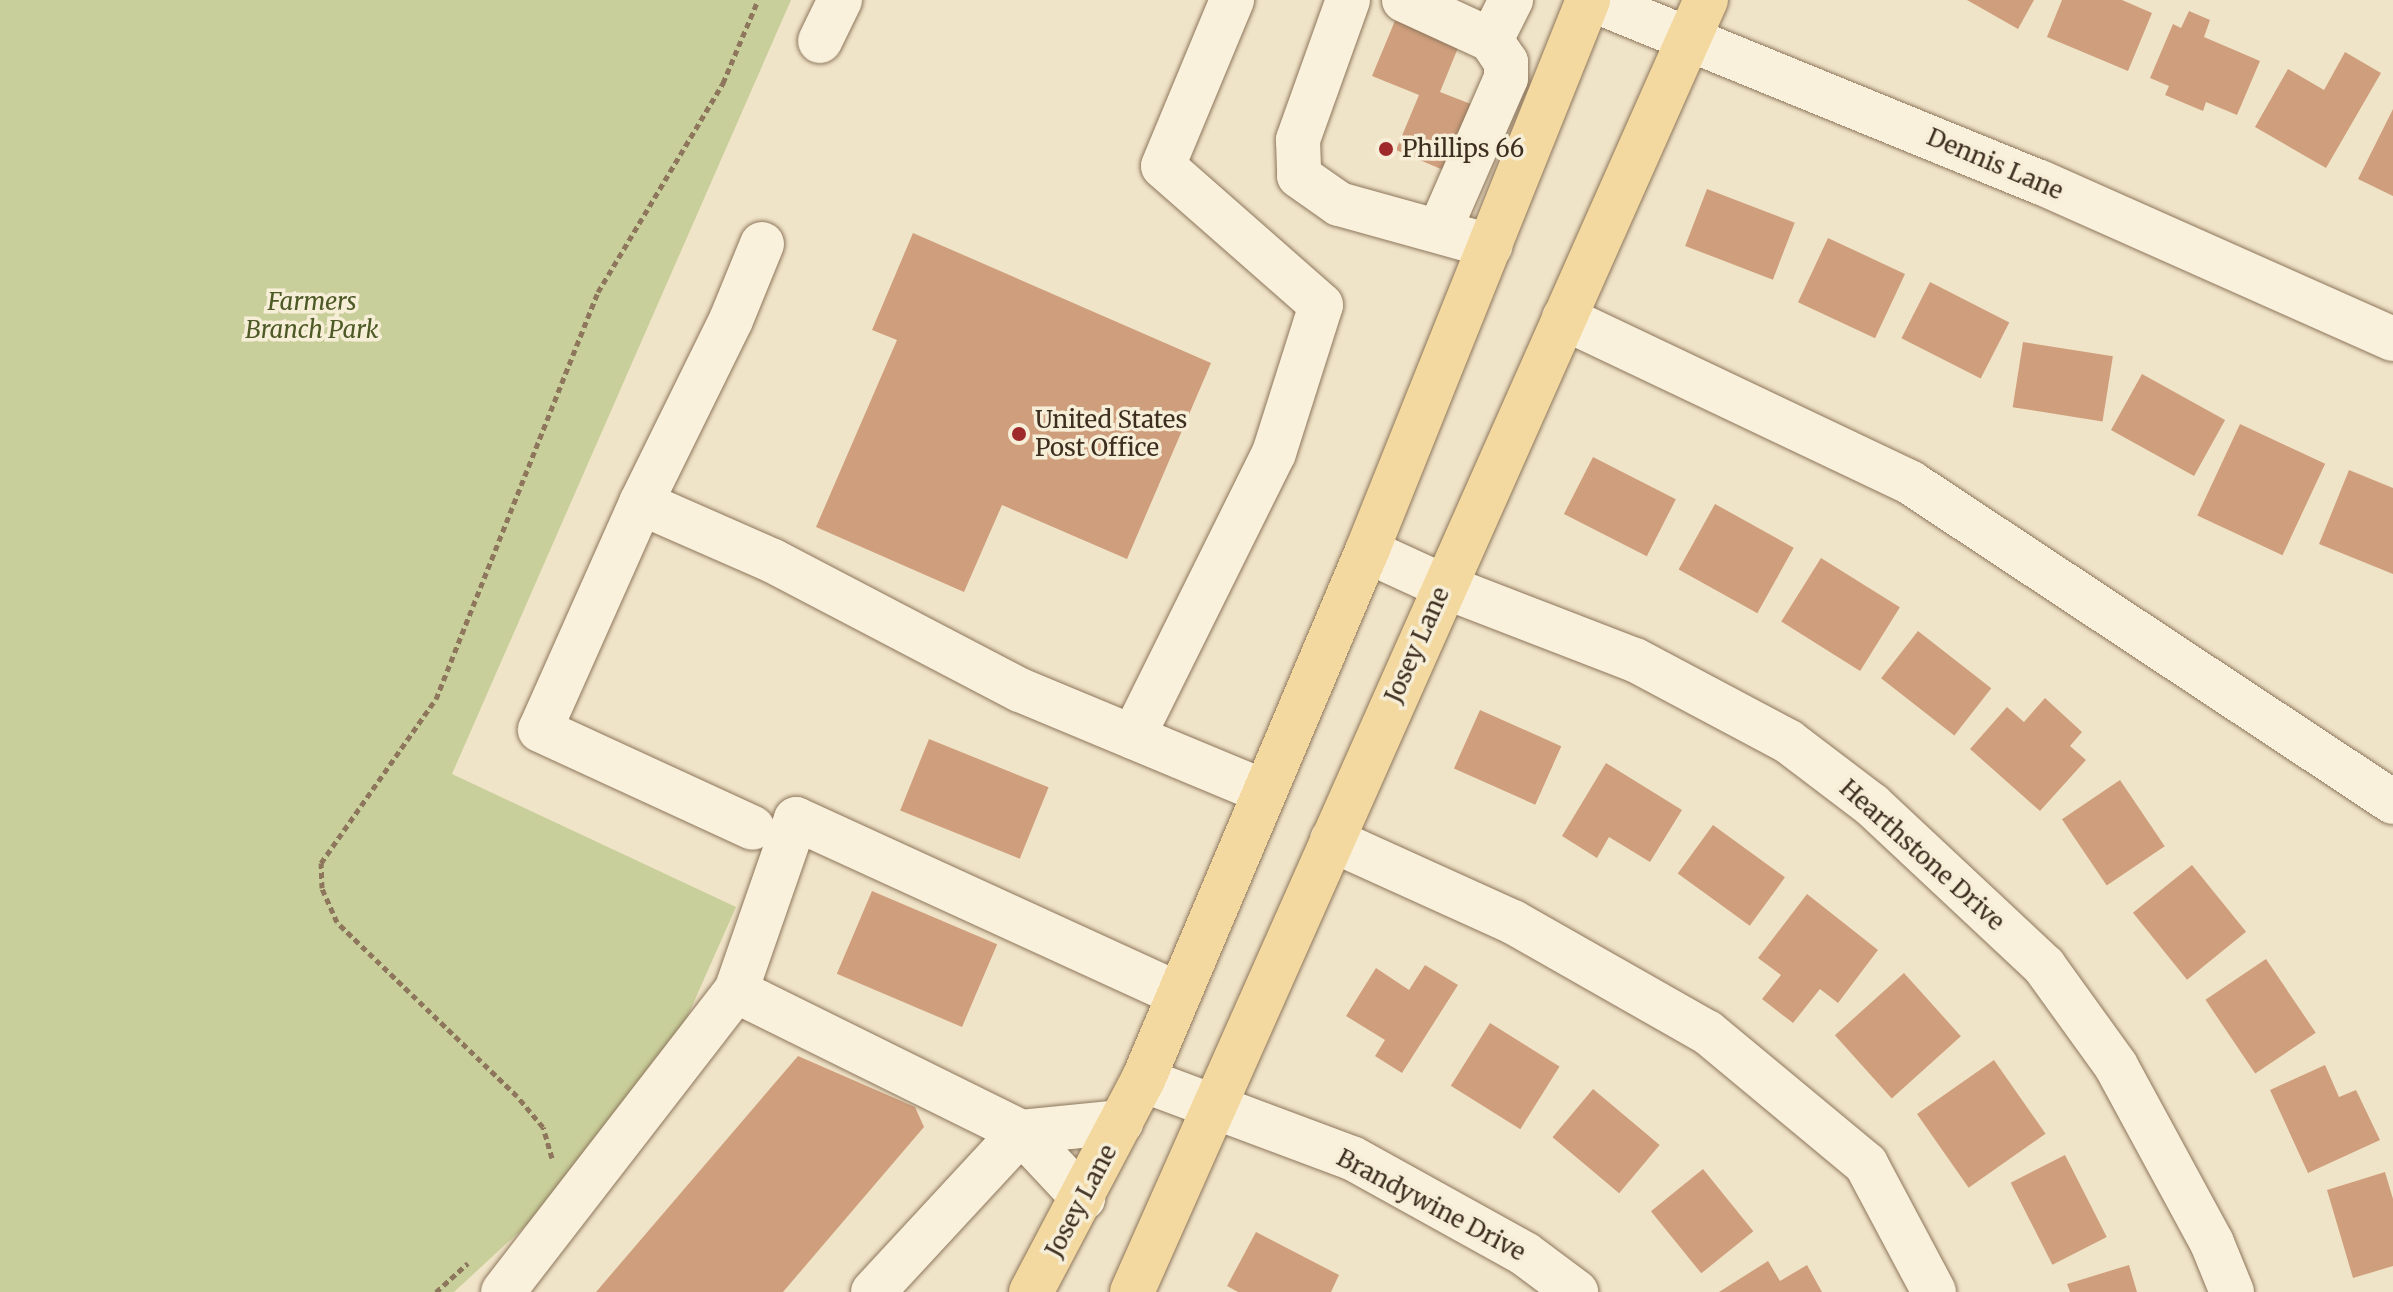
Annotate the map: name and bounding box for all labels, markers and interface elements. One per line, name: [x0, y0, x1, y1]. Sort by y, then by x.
street label: Dennis Lane: [1923, 122, 2067, 206]
place label: Phillips 66: [1402, 135, 1524, 163]
marker: Phillips 66: [1377, 140, 1395, 158]
park label: Farmers Branch Park: [245, 288, 379, 344]
place label: United States Post Office: [1035, 406, 1187, 462]
marker: United States Post Office: [1010, 425, 1028, 443]
street label: Josey Lane: [1379, 583, 1455, 707]
street label: Hearthstone Drive: [1834, 774, 2010, 936]
street label: Josey Lane: [1039, 1140, 1123, 1262]
street label: Brandywine Drive: [1332, 1143, 1530, 1267]

